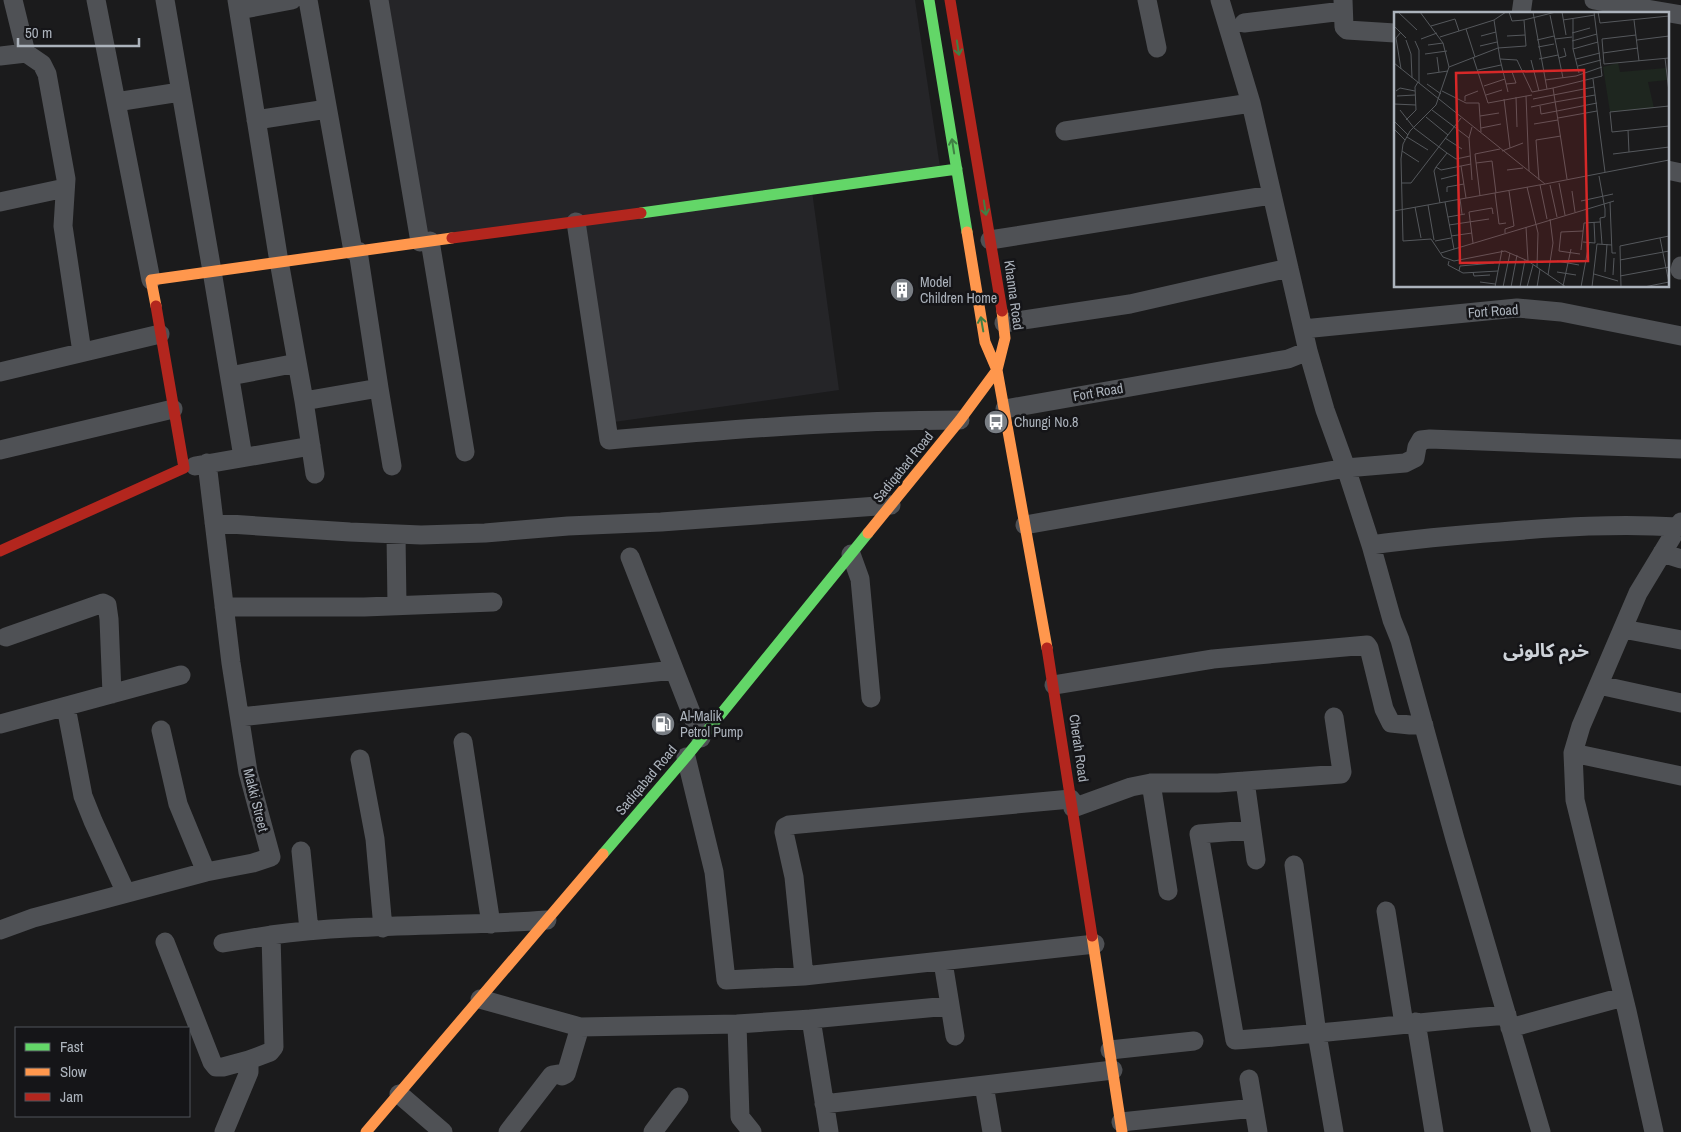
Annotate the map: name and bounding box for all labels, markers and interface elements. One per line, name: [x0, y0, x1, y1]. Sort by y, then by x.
inset map: [1394, 12, 1668, 288]
scale bar: [18, 15, 139, 47]
text: 50 m: [25, 22, 52, 43]
one-way arrow: [954, 40, 964, 56]
one-way arrow: [948, 138, 958, 154]
one-way arrow: [980, 200, 990, 216]
street label: Khanna Road: [1000, 259, 1028, 331]
place label: Model Children Home: [920, 273, 997, 307]
building icon: Model Children Home: [889, 277, 915, 303]
street label: Fort Road: [1467, 300, 1519, 322]
one-way arrow: [977, 316, 987, 332]
street label: Fort Road: [1072, 379, 1124, 405]
bus stop icon: Chungi No.8: [983, 409, 1009, 435]
place label: Chungi No.8: [1014, 413, 1078, 431]
street label: Sadiqabad Road: [869, 428, 937, 506]
district label: خرم کالونی: [1503, 637, 1589, 665]
place label: Al-Malik Petrol Pump: [679, 707, 743, 741]
fuel station icon: Al-Malik Petrol Pump: [650, 711, 676, 737]
street label: Cherah Road: [1065, 713, 1093, 783]
street label: Sadiqabad Road: [611, 741, 681, 819]
street label: Makki Street: [239, 767, 273, 833]
legend: [15, 1027, 190, 1117]
text: Fast: [60, 1036, 84, 1057]
text: Slow: [60, 1061, 87, 1082]
text: Jam: [60, 1086, 83, 1107]

